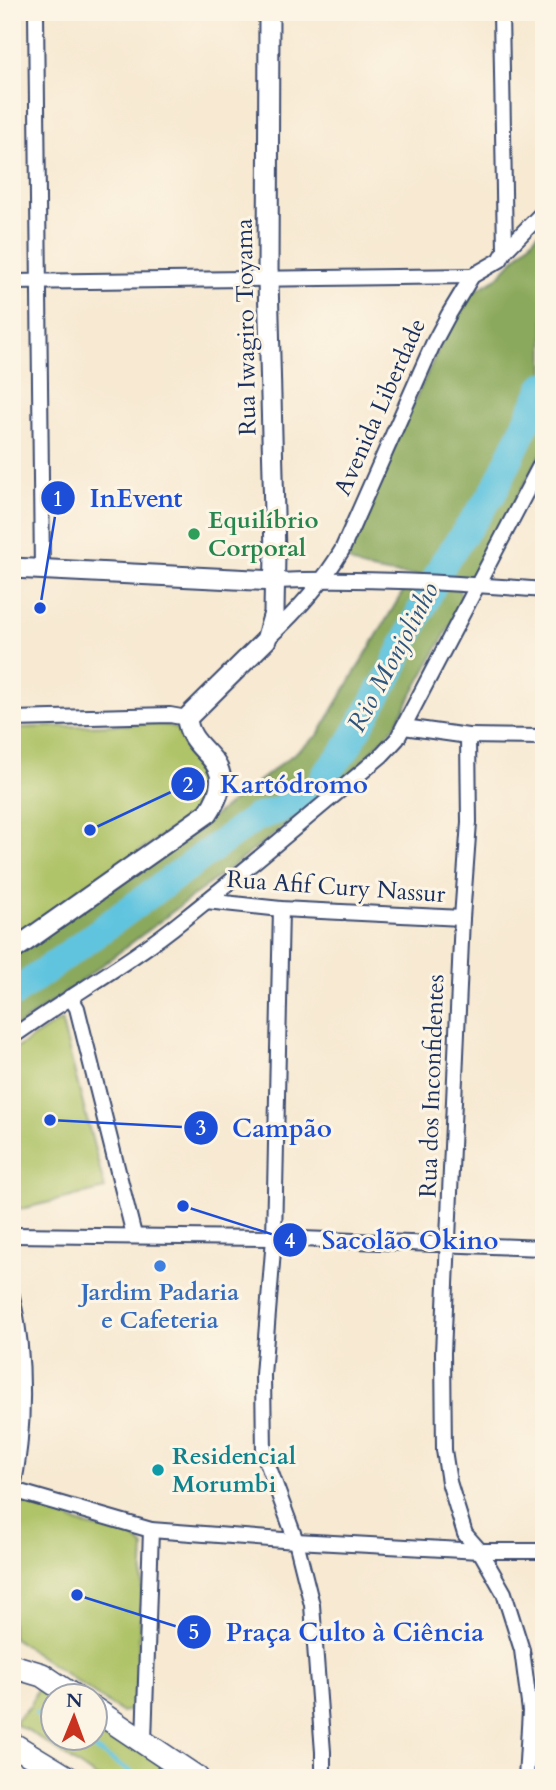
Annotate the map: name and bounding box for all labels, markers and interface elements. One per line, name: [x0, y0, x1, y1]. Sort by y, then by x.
street label: Rua Iwagiro Toyama: [228, 218, 264, 436]
street label: Avenida Liberdade: [326, 313, 434, 501]
callout: InEvent: [40, 475, 196, 522]
text: InEvent: [90, 481, 182, 516]
text: 1: [53, 485, 63, 514]
place label: Equilíbrio Corporal: [208, 504, 319, 565]
marker: Equilíbrio Corporal: [186, 526, 202, 542]
water label: Rio Monjolinho: [339, 576, 447, 738]
callout: Kartódromo: [171, 761, 382, 808]
text: Kartódromo: [220, 767, 368, 802]
text: 2: [183, 771, 194, 800]
street label: Rua Afif Cury Nassur: [226, 863, 447, 911]
street label: Rua dos Inconfidentes: [412, 974, 452, 1198]
callout: Campão: [183, 1105, 346, 1152]
text: Campão: [232, 1111, 332, 1146]
text: 3: [196, 1114, 206, 1143]
callout: Sacolão Okino: [272, 1217, 512, 1264]
text: Sacolão Okino: [322, 1223, 498, 1258]
text: 4: [285, 1227, 296, 1256]
marker: Jardim Padaria e Cafeteria: [152, 1258, 168, 1274]
place label: Jardim Padaria e Cafeteria: [78, 1276, 239, 1337]
place label: Residencial Morumbi: [172, 1440, 296, 1501]
marker: Residencial Morumbi: [150, 1462, 166, 1478]
callout: Praça Culto à Ciência: [177, 1608, 498, 1655]
text: Praça Culto à Ciência: [226, 1615, 484, 1650]
text: 5: [189, 1618, 199, 1647]
north arrow: [38, 1682, 108, 1752]
text: N: [66, 1688, 83, 1714]

